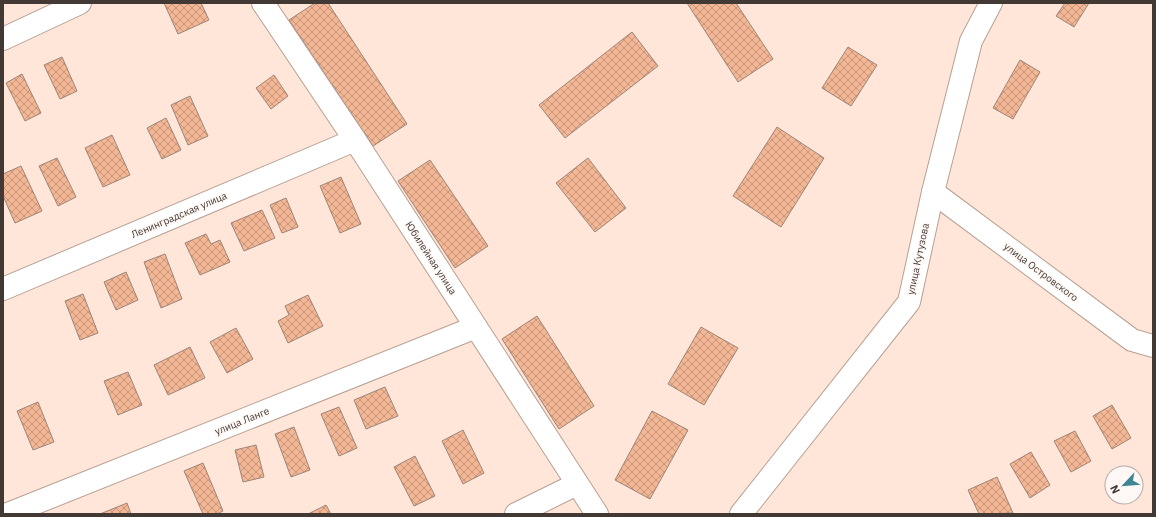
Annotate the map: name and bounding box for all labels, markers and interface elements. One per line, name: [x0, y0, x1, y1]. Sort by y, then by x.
street label: Ленинградская улица: [129, 189, 229, 241]
street label: Юбилейная улица: [402, 219, 460, 298]
street label: улица Кутузова: [904, 221, 932, 296]
street label: улица Островского: [1001, 240, 1081, 304]
street label: улица Ланге: [213, 404, 272, 438]
north arrow: [1104, 465, 1144, 505]
text: N: [1107, 483, 1123, 496]

